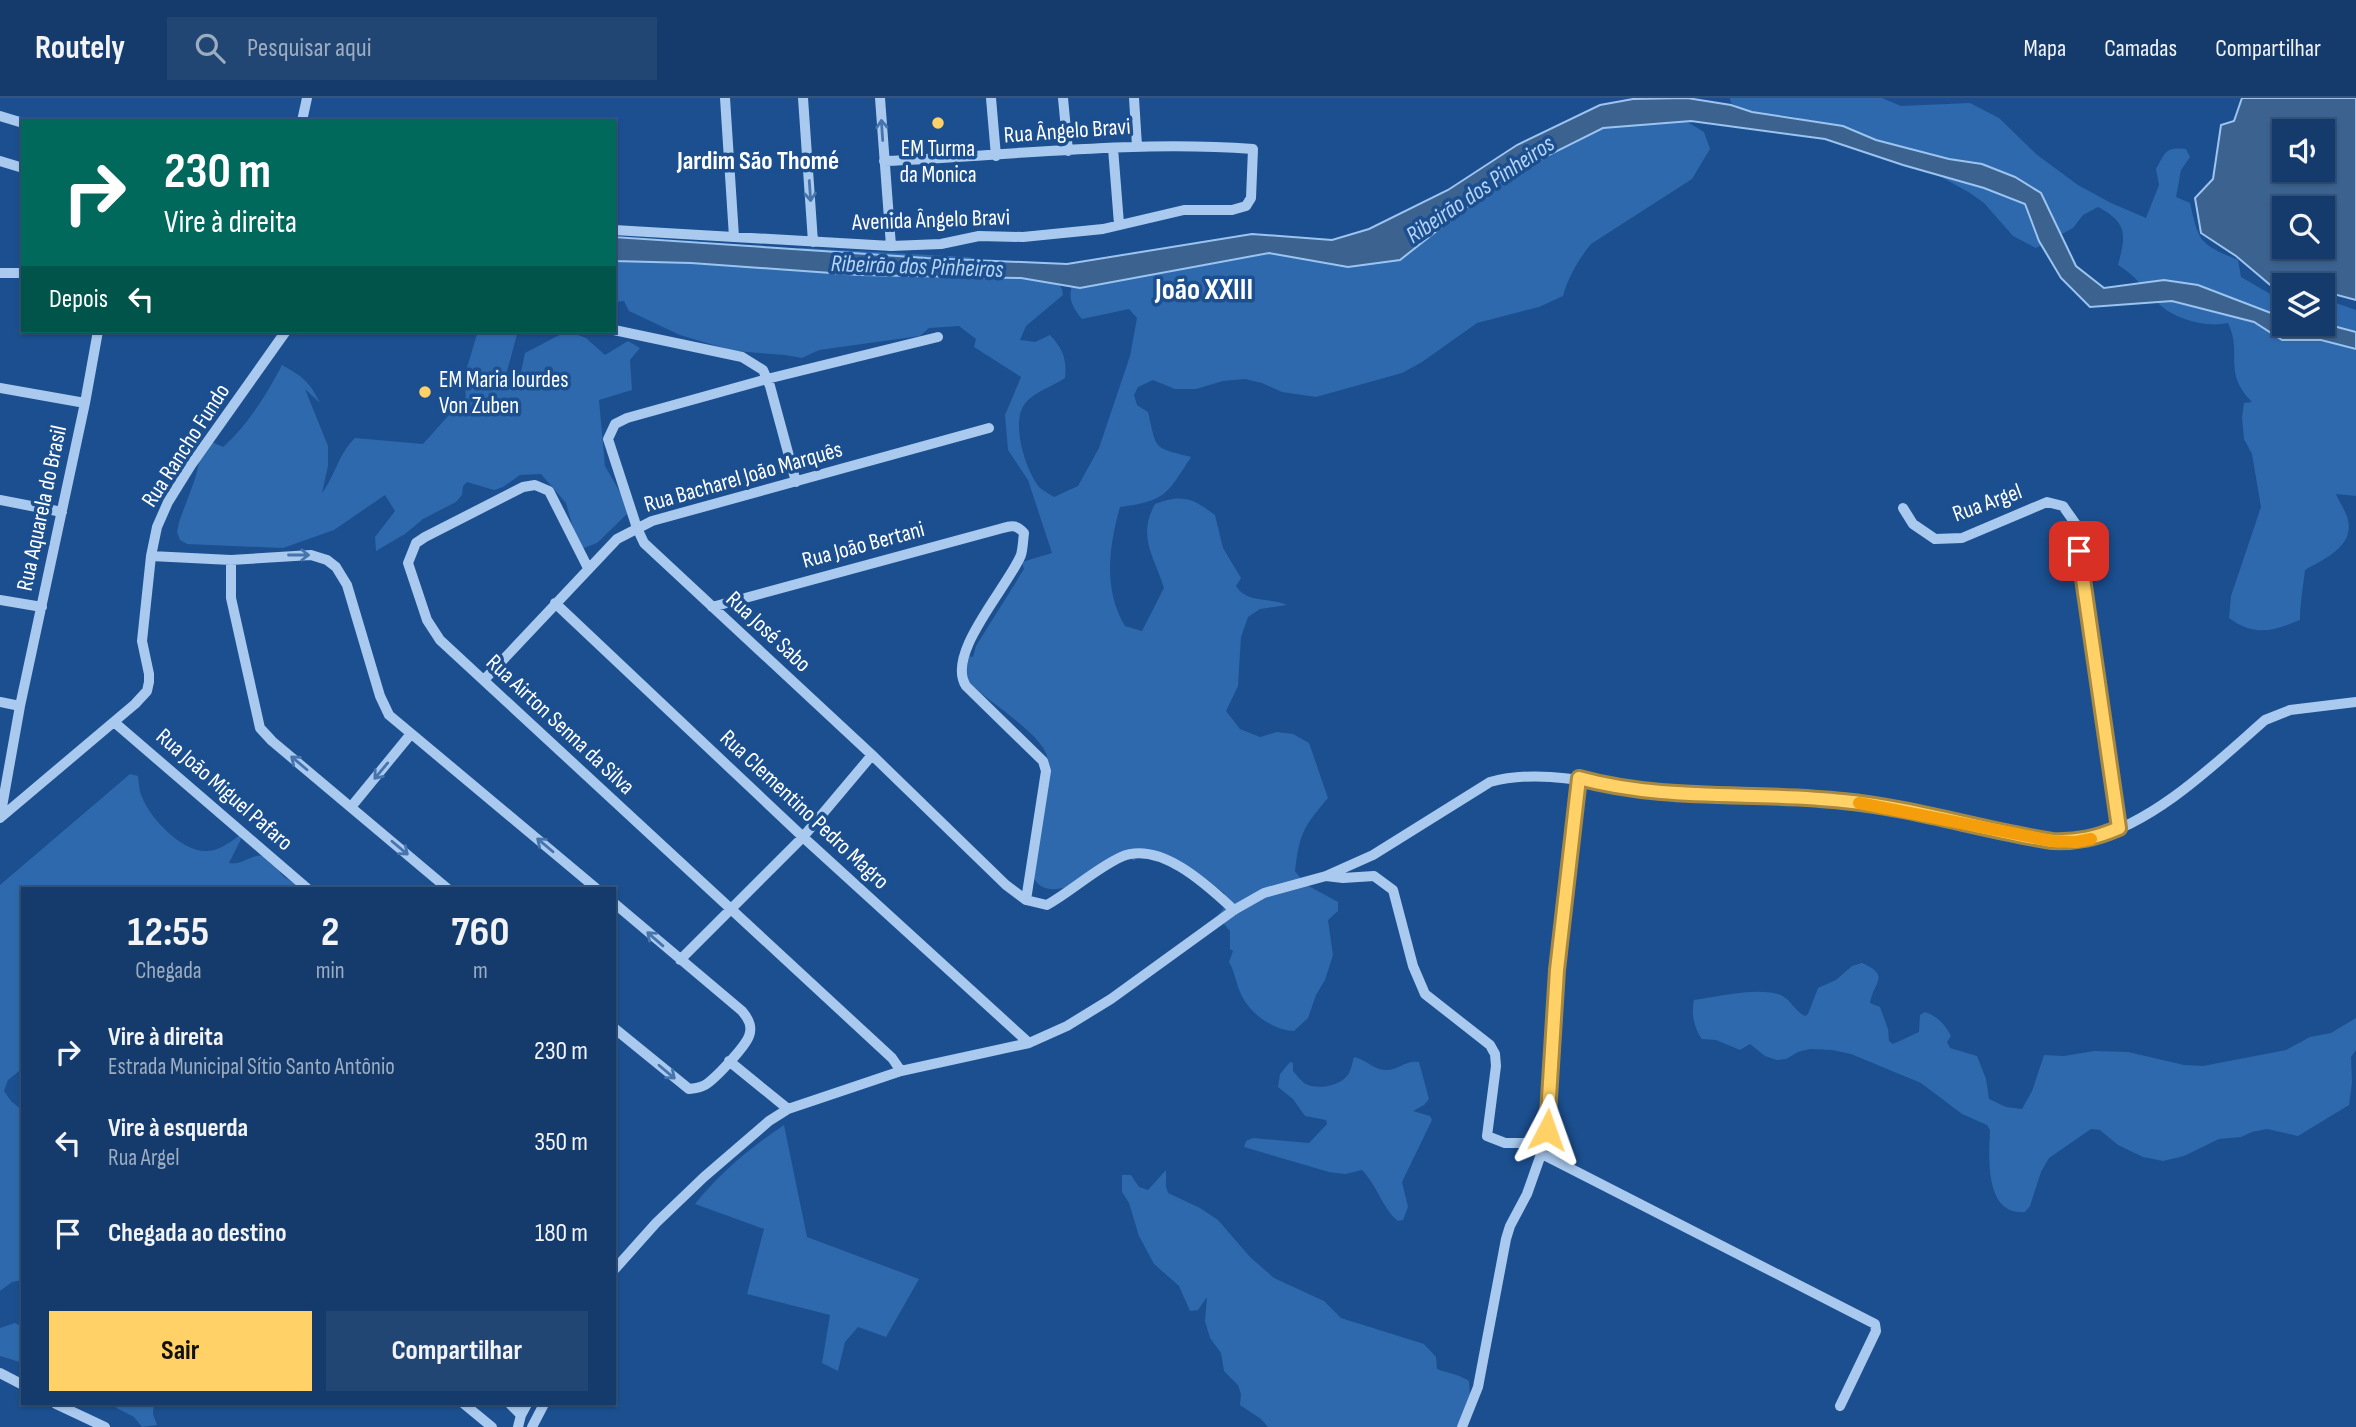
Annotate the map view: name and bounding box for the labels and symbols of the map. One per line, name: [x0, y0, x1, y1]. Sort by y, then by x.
street label: Rua Ângelo Bravi: [1003, 113, 1131, 149]
marker: EM Turma da Monica: [930, 115, 946, 131]
one-way arrow: [875, 118, 888, 141]
water label: Ribeirão dos Pinheiros: [1401, 129, 1560, 250]
place label: EM Turma da Monica: [899, 135, 977, 189]
district label: Jardim São Thomé: [676, 146, 839, 177]
one-way arrow: [803, 179, 816, 202]
street label: Avenida Ângelo Bravi: [851, 203, 1010, 237]
water label: Ribeirão dos Pinheiros: [830, 249, 1004, 284]
district label: João XXIII: [1154, 272, 1253, 308]
place label: EM Maria lourdes Von Zuben: [439, 366, 568, 420]
street label: Rua Rancho Fundo: [136, 379, 236, 512]
marker: EM Maria lourdes Von Zuben: [417, 384, 433, 400]
street label: Rua Aquarela do Brasil: [11, 423, 73, 593]
street label: Rua Bacharel João Marquês: [641, 435, 846, 519]
street label: Rua Argel: [1949, 478, 2026, 528]
street label: Rua João Bertani: [799, 515, 927, 575]
pin: [2049, 521, 2109, 581]
one-way arrow: [287, 548, 310, 562]
street label: Rua José Sabo: [720, 585, 817, 678]
street label: Rua Airton Senna da Silva: [480, 649, 640, 801]
street label: Rua João Miguel Pafaro: [150, 723, 299, 857]
street label: Rua Clementino Pedro Magro: [714, 724, 895, 895]
one-way arrow: [290, 755, 308, 771]
one-way arrow: [373, 761, 389, 779]
one-way arrow: [537, 837, 555, 853]
one-way arrow: [390, 840, 408, 856]
one-way arrow: [647, 931, 665, 947]
one-way arrow: [657, 1064, 675, 1080]
position arrow: [1510, 1093, 1584, 1167]

